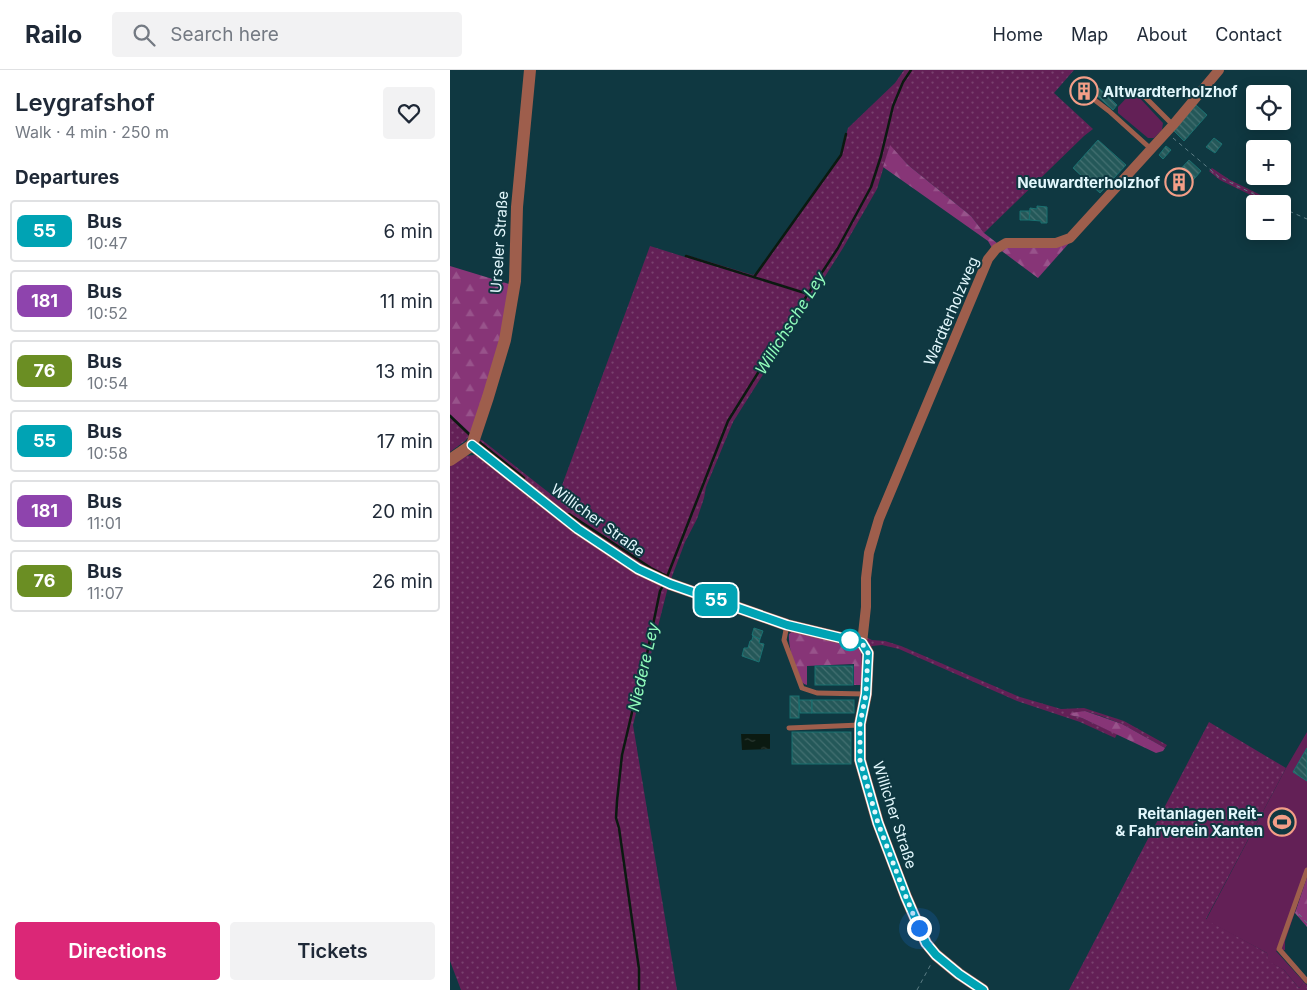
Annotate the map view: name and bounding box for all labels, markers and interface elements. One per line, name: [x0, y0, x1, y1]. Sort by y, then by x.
search box: [112, 12, 462, 57]
text: Railo: [25, 20, 82, 49]
icon: search: [130, 21, 158, 49]
text: Search here: [170, 23, 279, 46]
text: Home: [993, 24, 1043, 45]
text: Map: [1071, 24, 1108, 45]
text: About: [1136, 24, 1187, 45]
text: Contact: [1215, 24, 1282, 45]
building icon: Altwardterholzhof: [1069, 76, 1099, 106]
place label: Altwardterholzhof: [1103, 82, 1237, 101]
map controls: [1246, 85, 1291, 240]
button: locate: [1246, 85, 1291, 130]
button: heart: [383, 87, 435, 139]
text: Leygrafshof: [15, 88, 155, 117]
text: Walk · 4 min · 250 m: [15, 122, 169, 142]
button: +: [1246, 140, 1291, 185]
text: Departures: [15, 166, 119, 189]
building icon: Neuwardterholzhof: [1164, 167, 1194, 197]
place label: Neuwardterholzhof: [1017, 173, 1160, 192]
street label: Urseler Straße: [486, 190, 512, 294]
button: −: [1246, 195, 1291, 240]
text: Bus: [87, 210, 122, 233]
text: 55: [33, 220, 56, 241]
text: 6 min: [383, 220, 433, 243]
text: 10:47: [87, 233, 128, 253]
street label: Wardterholzweg: [920, 254, 982, 368]
water label: Willichsche Ley: [750, 267, 830, 378]
text: Bus: [87, 280, 122, 303]
text: 181: [31, 290, 58, 311]
text: 11 min: [380, 290, 433, 313]
text: 10:52: [87, 303, 128, 323]
text: Bus: [87, 350, 122, 373]
text: 76: [34, 360, 55, 381]
text: 13 min: [376, 360, 433, 383]
text: 10:54: [87, 373, 128, 393]
text: Bus: [87, 420, 122, 443]
text: 55: [33, 430, 56, 451]
text: 17 min: [377, 430, 433, 453]
text: 10:58: [87, 443, 128, 463]
street label: Willicher Straße: [547, 479, 649, 561]
text: Bus: [87, 490, 122, 513]
text: 181: [31, 500, 58, 521]
text: 20 min: [372, 500, 433, 523]
text: 11:01: [87, 513, 121, 533]
text: Bus: [87, 560, 122, 583]
text: 76: [34, 570, 55, 591]
text: 26 min: [372, 570, 433, 593]
text: 11:07: [87, 583, 123, 603]
line badge: 55: [694, 584, 738, 616]
text: 55: [704, 589, 728, 610]
water label: Niedere Ley: [623, 620, 663, 713]
unlabelled marker: [839, 629, 861, 651]
street label: Willicher Straße: [869, 759, 921, 871]
place label: Reitanlagen Reit- & Fahrverein Xanten: [1115, 804, 1263, 840]
sports icon: Reitanlagen Reit- & Fahrverein Xanten: [1267, 807, 1297, 837]
your location: [907, 916, 932, 941]
button: Directions: [15, 922, 220, 980]
button: Tickets: [230, 922, 435, 980]

